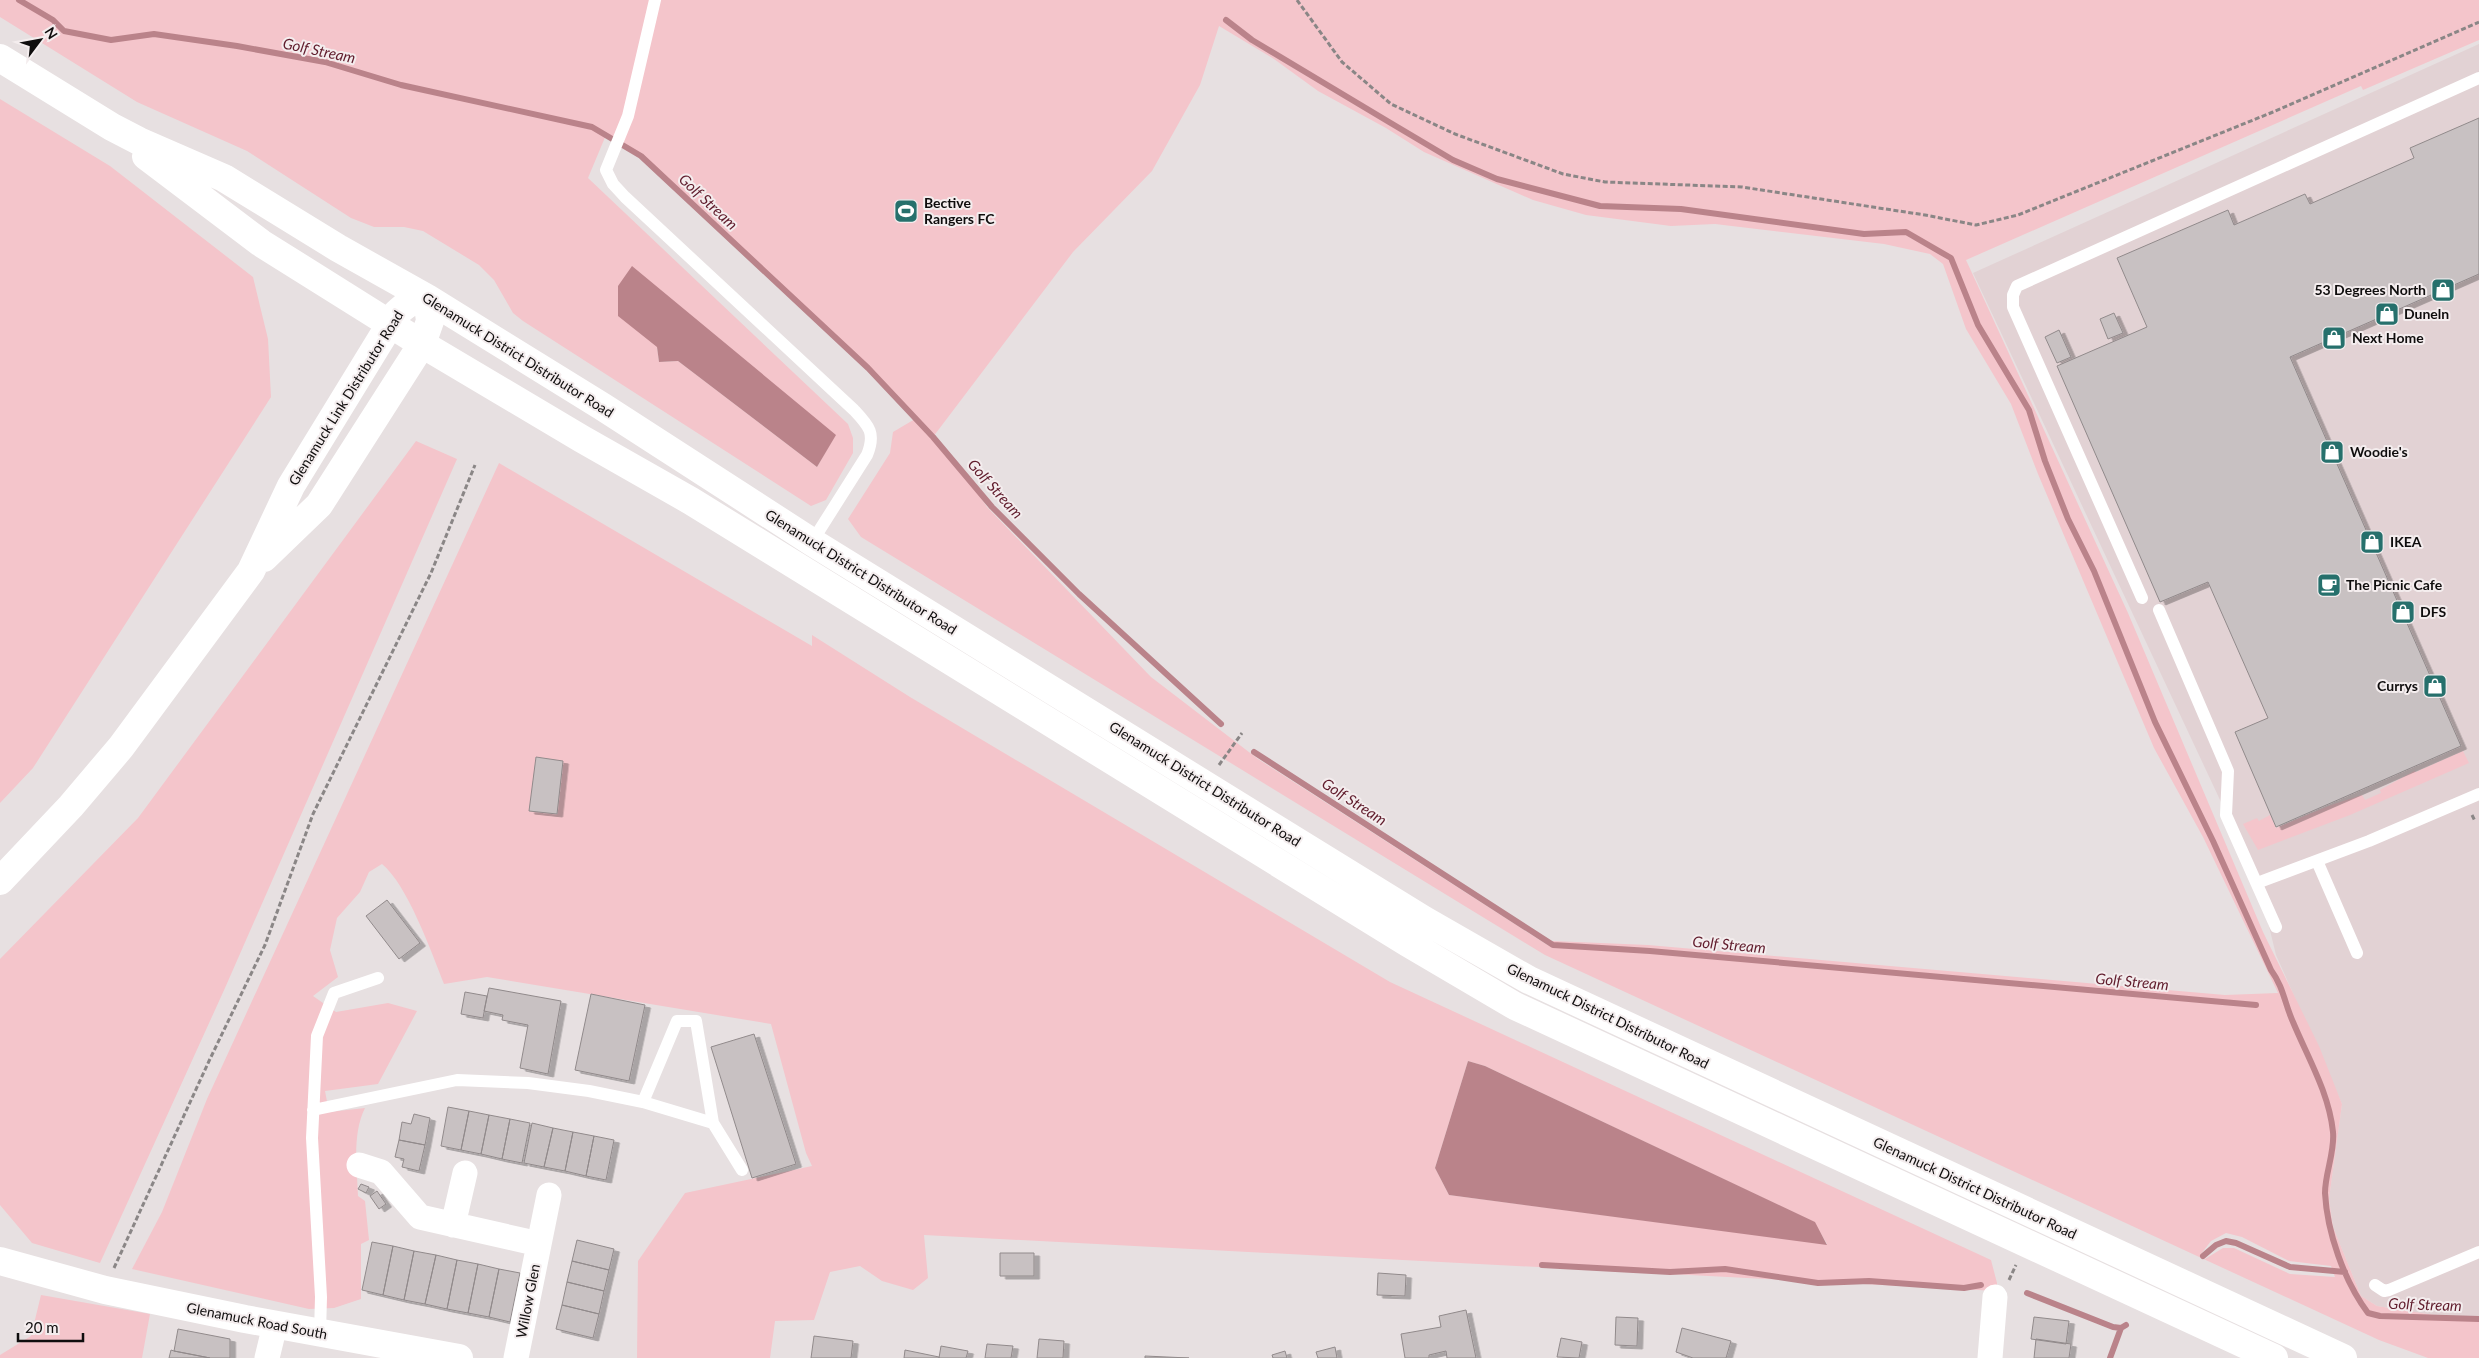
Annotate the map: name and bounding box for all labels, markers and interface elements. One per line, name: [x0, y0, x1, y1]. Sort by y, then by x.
north arrow: [15, 15, 65, 65]
text: N: [41, 24, 62, 42]
water label: Golf Stream: [281, 34, 357, 67]
water label: Golf Stream: [676, 170, 742, 233]
place label: Bective Rangers FC: [924, 194, 995, 227]
sports icon: Bective Rangers FC: [893, 198, 919, 224]
shop icon: 53 Degrees North: [2430, 277, 2456, 303]
place label: 53 Degrees North: [2314, 281, 2426, 298]
street label: Glenamuck District Distributor Road: [419, 288, 617, 421]
shop icon: Duneln: [2374, 301, 2400, 327]
place label: Duneln: [2404, 305, 2449, 322]
street label: Glenamuck Link Distributor Road: [285, 307, 407, 488]
shop icon: Next Home: [2321, 325, 2347, 351]
place label: Next Home: [2352, 329, 2424, 346]
shop icon: Woodie's: [2319, 439, 2345, 465]
place label: Woodie's: [2350, 443, 2408, 460]
water label: Golf Stream: [964, 455, 1027, 522]
street label: Glenamuck District Distributor Road: [762, 505, 960, 638]
shop icon: IKEA: [2359, 529, 2385, 555]
place label: IKEA: [2390, 533, 2422, 550]
cafe icon: The Picnic Cafe: [2316, 572, 2342, 598]
place label: The Picnic Cafe: [2346, 576, 2443, 593]
shop icon: DFS: [2390, 599, 2416, 625]
place label: DFS: [2420, 603, 2446, 620]
shop icon: Currys: [2422, 673, 2448, 699]
place label: Currys: [2377, 677, 2418, 694]
street label: Glenamuck District Distributor Road: [1106, 717, 1304, 850]
water label: Golf Stream: [1319, 774, 1390, 829]
water label: Golf Stream: [1692, 932, 1767, 956]
street label: Glenamuck District Distributor Road: [1505, 959, 1712, 1072]
water label: Golf Stream: [2095, 969, 2170, 993]
street label: Glenamuck District Distributor Road: [1871, 1133, 2080, 1242]
street label: Willow Glen: [512, 1262, 543, 1339]
water label: Golf Stream: [2388, 1294, 2462, 1314]
street label: Glenamuck Road South: [185, 1299, 329, 1343]
scale bar: [18, 1310, 82, 1342]
text: 20 m: [25, 1318, 59, 1336]

